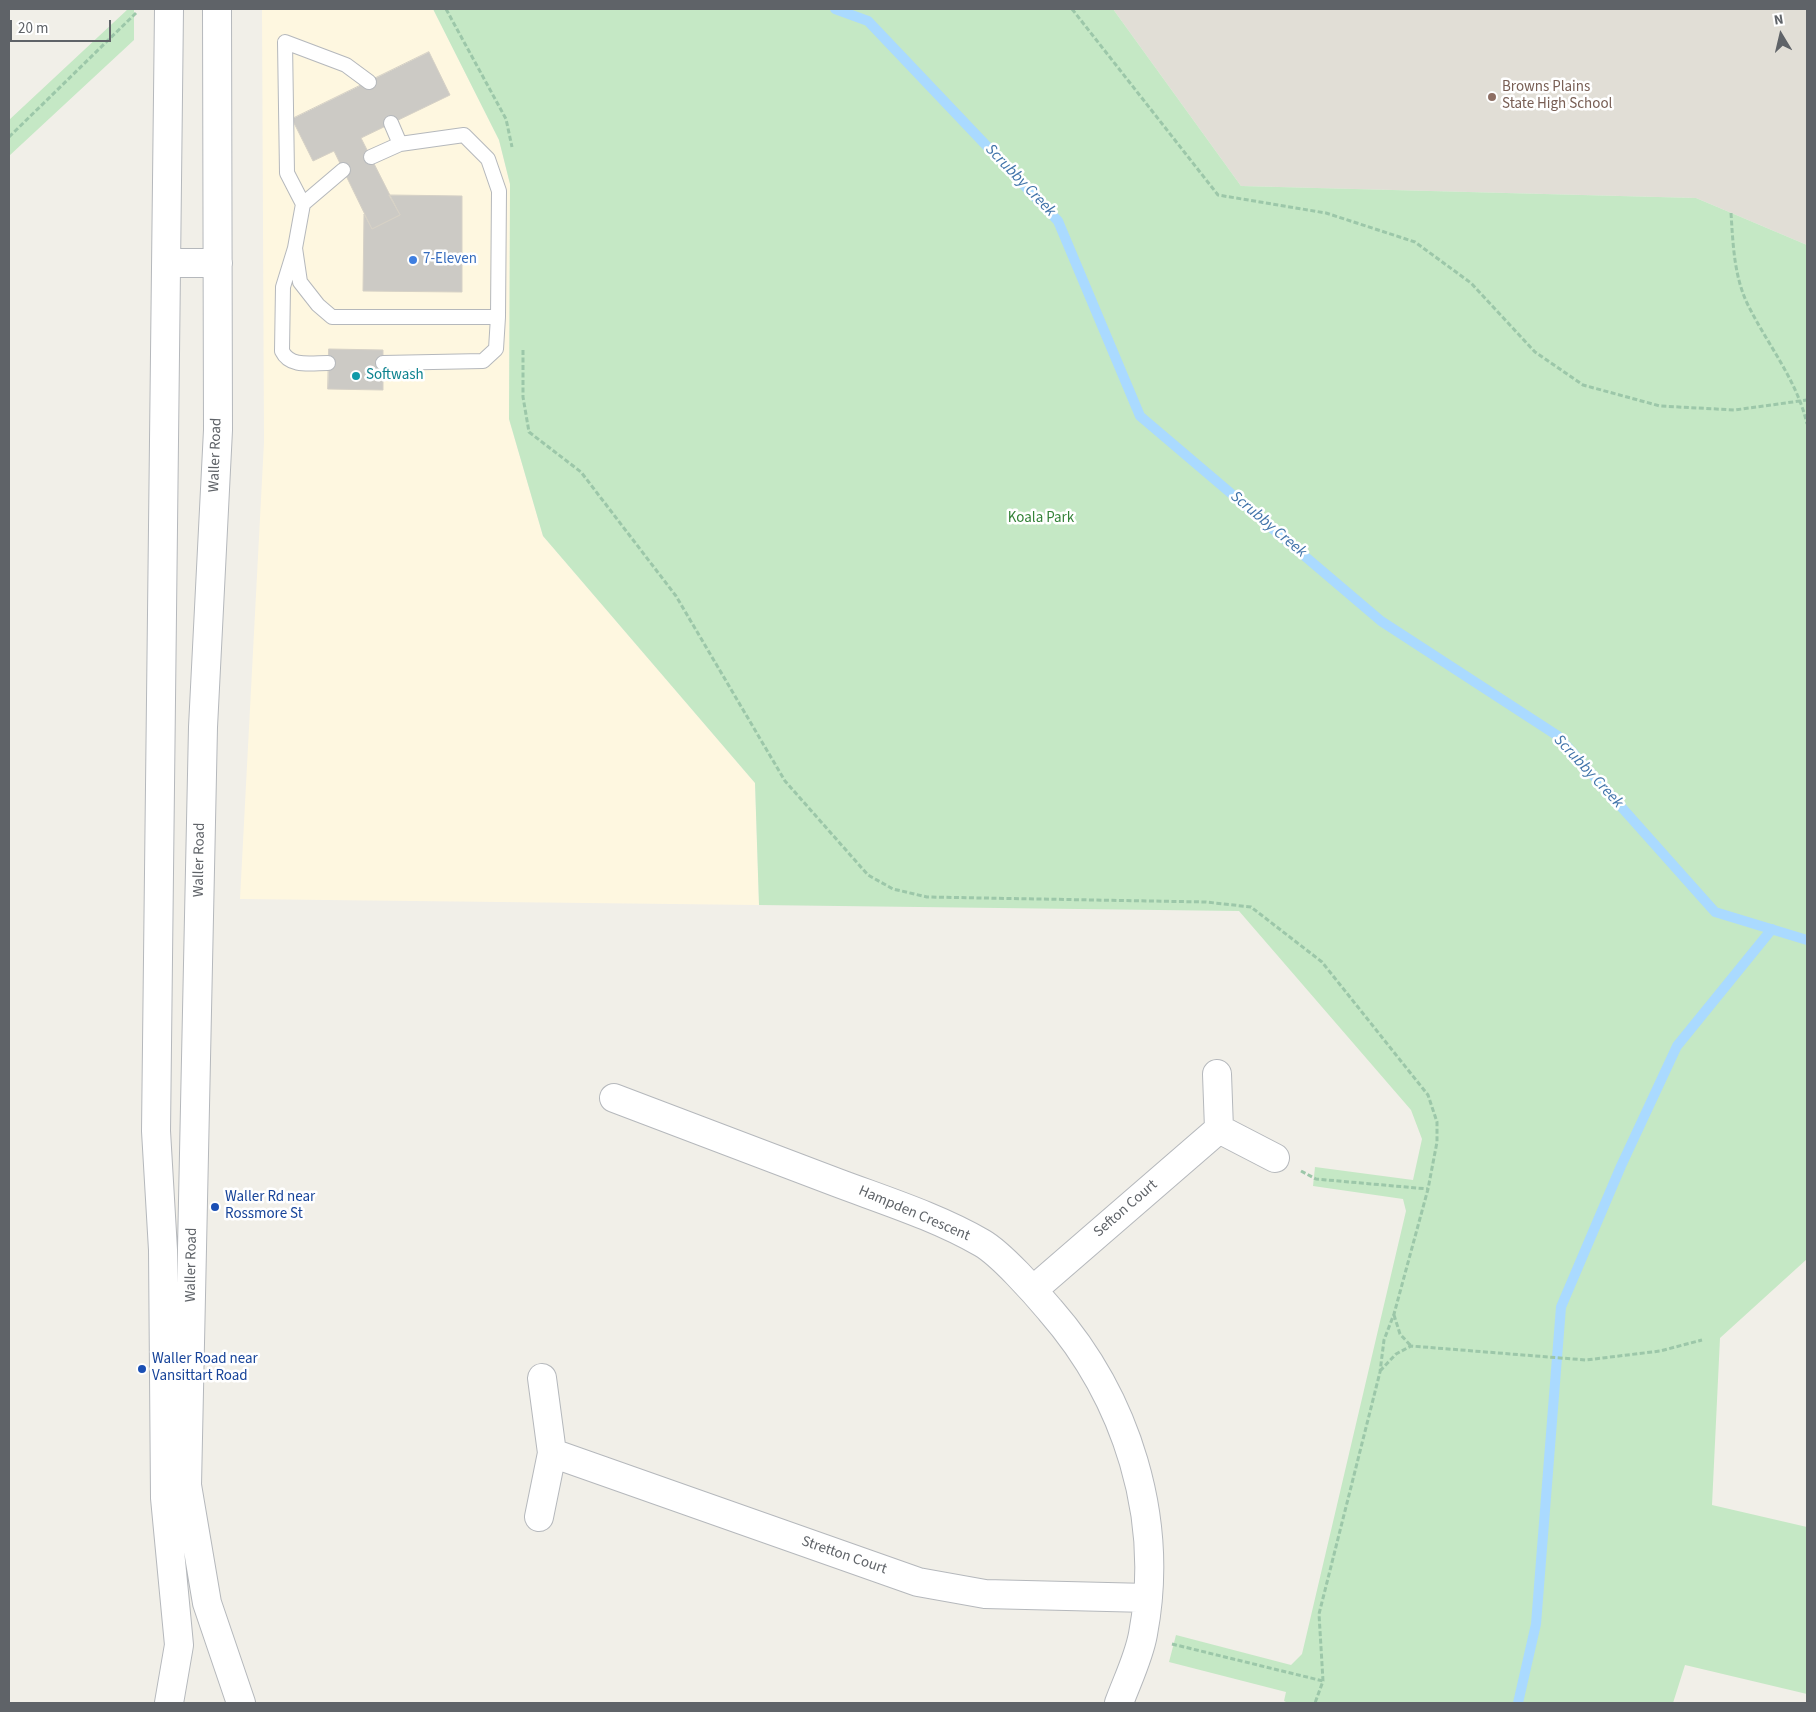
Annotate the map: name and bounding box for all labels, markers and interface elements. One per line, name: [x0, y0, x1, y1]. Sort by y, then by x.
scale bar: [12, 10, 114, 42]
north arrow: [1756, 10, 1806, 60]
text: N: [1772, 10, 1785, 31]
text: 20 m: [18, 18, 48, 39]
place label: Browns Plains State High School: [1502, 79, 1612, 114]
marker: Browns Plains State High School: [1486, 91, 1498, 103]
water label: Scrubby Creek: [981, 141, 1059, 221]
place label: 7-Eleven: [423, 251, 477, 269]
marker: 7-Eleven: [407, 254, 419, 266]
place label: Softwash: [366, 367, 424, 385]
marker: Softwash: [350, 370, 362, 382]
street label: Waller Road: [206, 417, 226, 493]
water label: Scrubby Creek: [1226, 488, 1310, 562]
park label: Koala Park: [1008, 510, 1074, 528]
water label: Scrubby Creek: [1549, 731, 1627, 813]
street label: Waller Road: [190, 823, 210, 897]
street label: Sefton Court: [1090, 1176, 1162, 1242]
street label: Hampden Crescent: [855, 1182, 973, 1246]
place label: Waller Rd near Rossmore St: [225, 1189, 315, 1224]
marker: Waller Rd near Rossmore St: [209, 1201, 221, 1213]
street label: Waller Road: [182, 1228, 202, 1302]
place label: Waller Road near Vansittart Road: [152, 1351, 258, 1386]
marker: Waller Road near Vansittart Road: [136, 1363, 148, 1375]
street label: Stretton Court: [799, 1533, 889, 1579]

